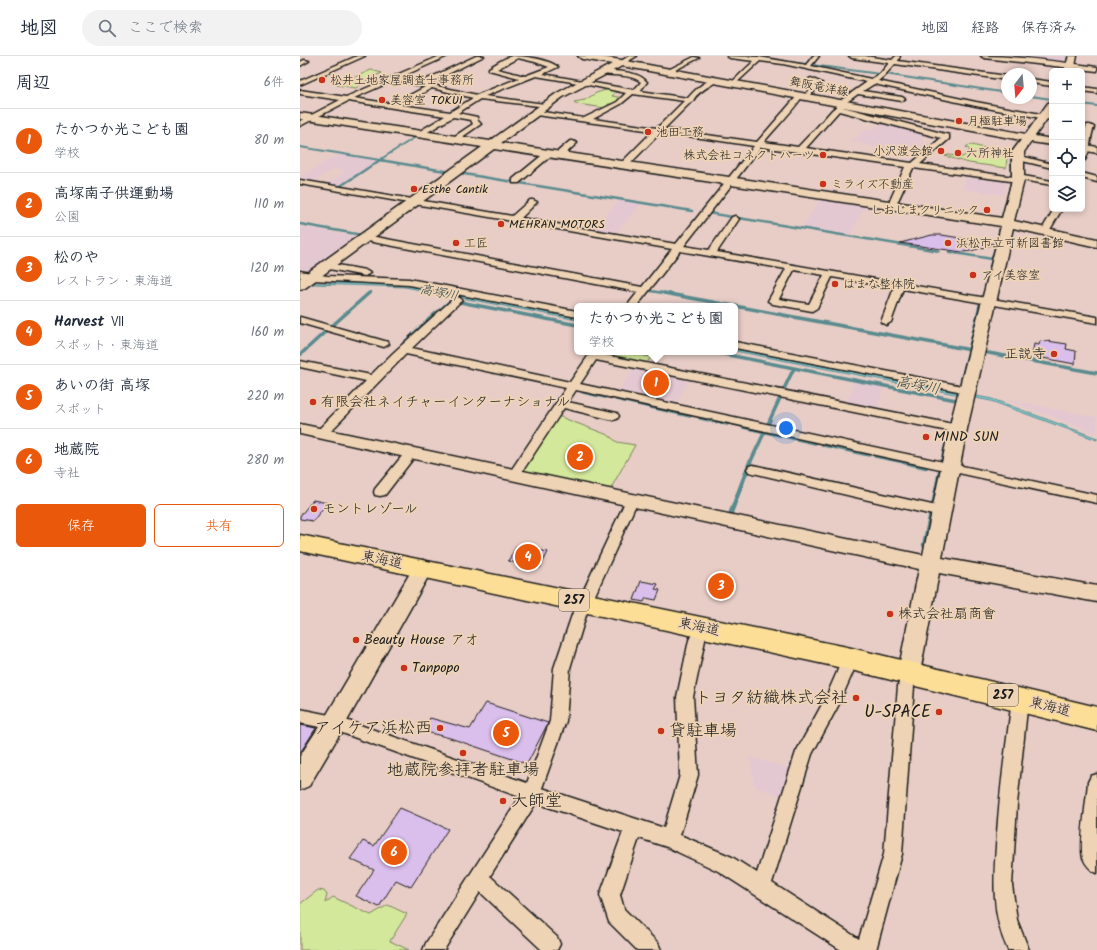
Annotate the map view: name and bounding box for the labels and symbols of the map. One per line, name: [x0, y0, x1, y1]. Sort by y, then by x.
north arrow: [1001, 68, 1037, 104]
place label: 松井土地家屋調査士事務所: [330, 71, 474, 90]
street label: 舞阪竜洋線: [788, 72, 850, 102]
marker: 松井土地家屋調査士事務所: [317, 75, 327, 85]
place label: 美容室 TOKUI: [390, 91, 463, 110]
marker: 美容室 TOKUI: [377, 95, 387, 105]
place label: 月極駐車場: [967, 112, 1027, 131]
marker: 月極駐車場: [954, 116, 964, 126]
place label: 池田工務: [656, 123, 704, 142]
marker: 池田工務: [643, 127, 653, 137]
place label: 小沢渡会館: [873, 142, 933, 161]
place label: 六所神社: [966, 144, 1014, 163]
place label: 株式会社コネクトハーツ: [683, 146, 815, 165]
marker: 小沢渡会館: [936, 146, 946, 156]
marker: 六所神社: [953, 148, 963, 158]
marker: 株式会社コネクトハーツ: [818, 150, 828, 160]
place label: ミライズ不動産: [831, 175, 914, 194]
marker: ミライズ不動産: [818, 179, 828, 189]
place label: Esthe Cantik: [422, 180, 488, 199]
marker: Esthe Cantik: [409, 184, 419, 194]
place label: しおじまクリニック: [871, 201, 979, 220]
marker: しおじまクリニック: [982, 205, 992, 215]
place label: MEHRAN MOTORS: [509, 215, 605, 234]
marker: MEHRAN MOTORS: [496, 219, 506, 229]
place label: 工匠: [464, 234, 488, 253]
place label: 浜松市立可新図書館: [956, 234, 1064, 253]
marker: 工匠: [451, 238, 461, 248]
marker: 浜松市立可新図書館: [943, 238, 953, 248]
place label: アイ美容室: [981, 266, 1040, 285]
marker: アイ美容室: [968, 270, 978, 280]
place label: はまな整体院: [843, 275, 915, 294]
water label: 高塚川: [418, 279, 460, 307]
marker: はまな整体院: [830, 279, 840, 289]
place label: 正説寺: [1004, 343, 1046, 365]
marker: 正説寺: [1049, 349, 1059, 359]
pin: 1: [643, 368, 669, 398]
water label: 高塚川: [894, 370, 942, 402]
place label: 有限会社ネイチャーインターナショナル: [321, 391, 571, 413]
marker: 有限会社ネイチャーインターナショナル: [308, 397, 318, 407]
your location: [776, 418, 796, 438]
place label: MIND SUN: [934, 426, 999, 448]
marker: MIND SUN: [921, 432, 931, 442]
pin: 2: [567, 442, 593, 472]
place label: モントレゾール: [322, 498, 418, 520]
marker: モントレゾール: [309, 504, 319, 514]
pin: 4: [515, 542, 541, 572]
street label: 東海道: [359, 545, 405, 575]
pin: 3: [708, 571, 734, 601]
road number: 257: [559, 589, 589, 611]
place label: 株式会社扇商會: [898, 603, 996, 625]
marker: 株式会社扇商會: [885, 609, 895, 619]
street label: 東海道: [676, 612, 722, 642]
place label: Beauty House アオ: [364, 629, 478, 651]
marker: Beauty House アオ: [351, 635, 361, 645]
place label: Tanpopo: [412, 657, 460, 679]
marker: Tanpopo: [399, 663, 409, 673]
road number: 257: [988, 684, 1018, 706]
place label: トヨタ紡織株式会社: [695, 685, 848, 712]
street label: 東海道: [1027, 691, 1073, 723]
marker: トヨタ紡織株式会社: [851, 693, 861, 703]
place label: U-SPACE: [864, 699, 932, 726]
marker: U-SPACE: [934, 707, 944, 717]
place label: アイケア浜松西: [314, 715, 432, 742]
pin: 5: [493, 718, 519, 748]
place label: 貸駐車場: [669, 718, 737, 745]
marker: アイケア浜松西: [435, 723, 445, 733]
marker: 貸駐車場: [656, 726, 666, 736]
marker: 地蔵院参拝者駐車場: [458, 748, 468, 758]
place label: 地蔵院参拝者駐車場: [387, 757, 540, 784]
place label: 大師堂: [511, 788, 562, 815]
marker: 大師堂: [498, 796, 508, 806]
pin: 6: [381, 837, 407, 867]

